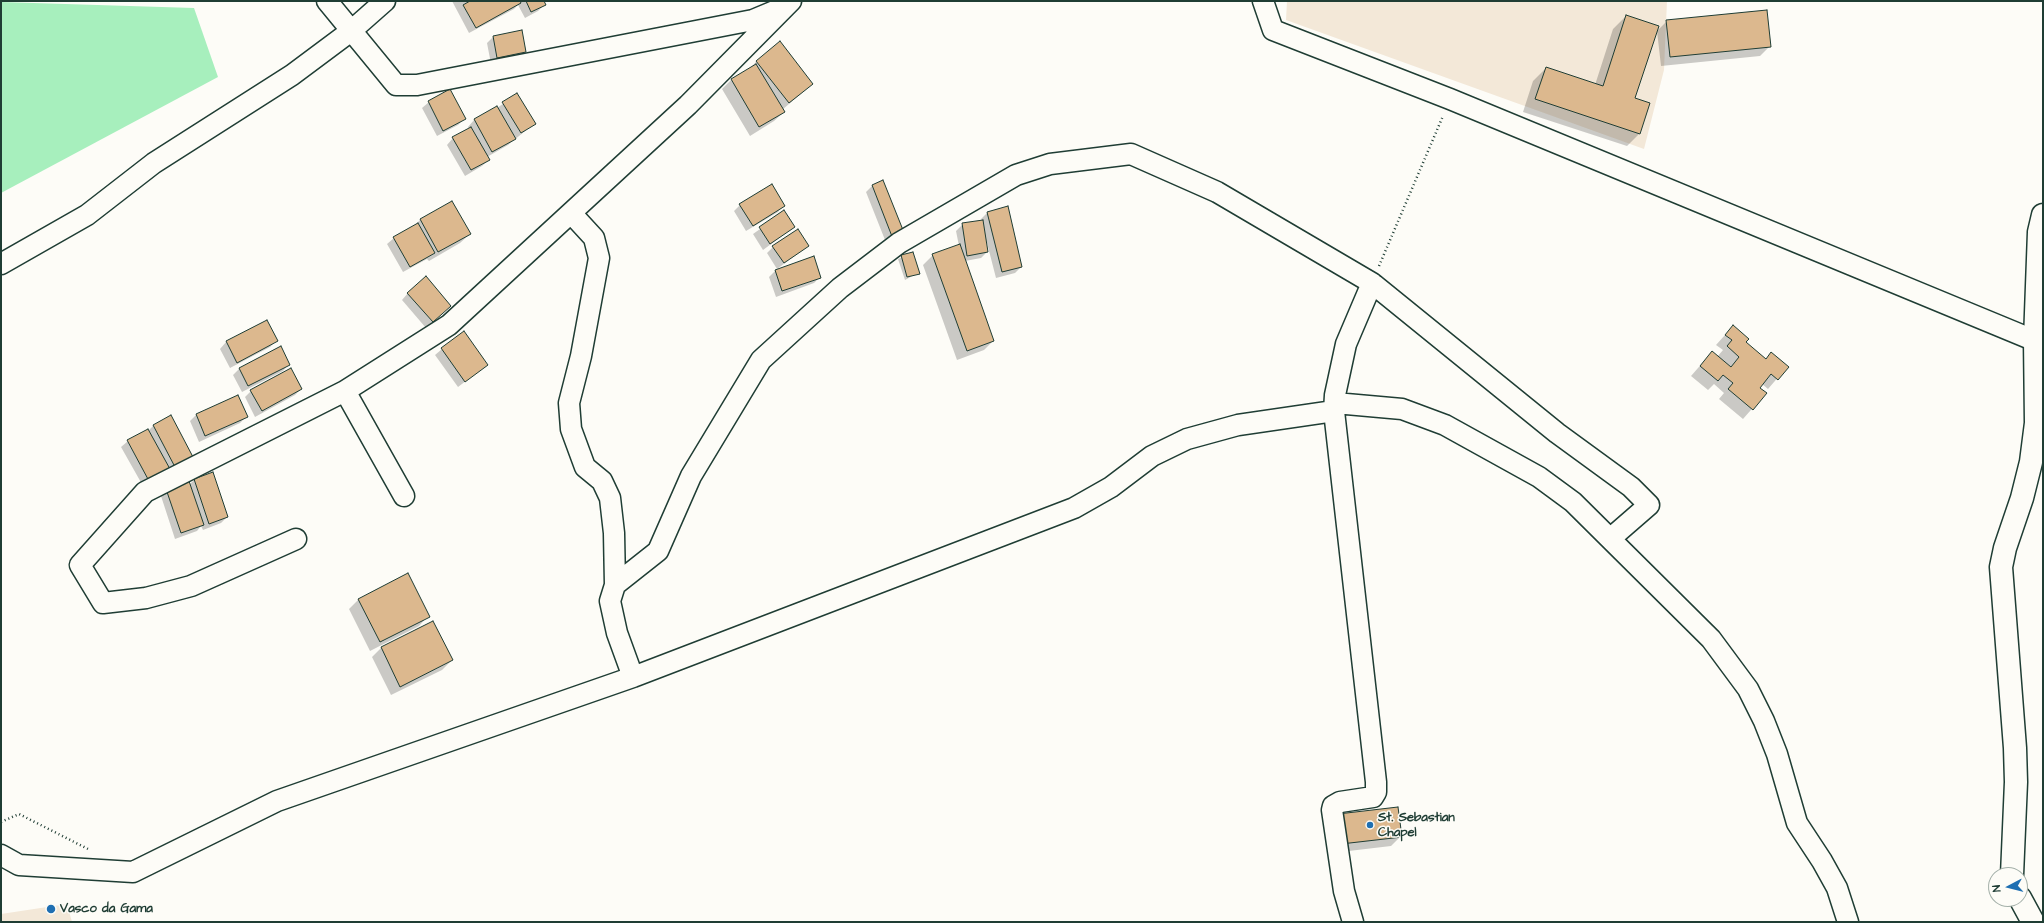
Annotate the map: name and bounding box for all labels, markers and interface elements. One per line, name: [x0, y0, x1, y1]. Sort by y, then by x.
place label: St. Sebastian Chapel: [1378, 810, 1455, 841]
marker: St. Sebastian Chapel: [1365, 820, 1375, 830]
north arrow: [1988, 867, 2028, 907]
text: N: [1989, 884, 2004, 893]
place label: Vasco da Gama: [60, 901, 153, 917]
marker: Vasco da Gama: [45, 903, 57, 915]

